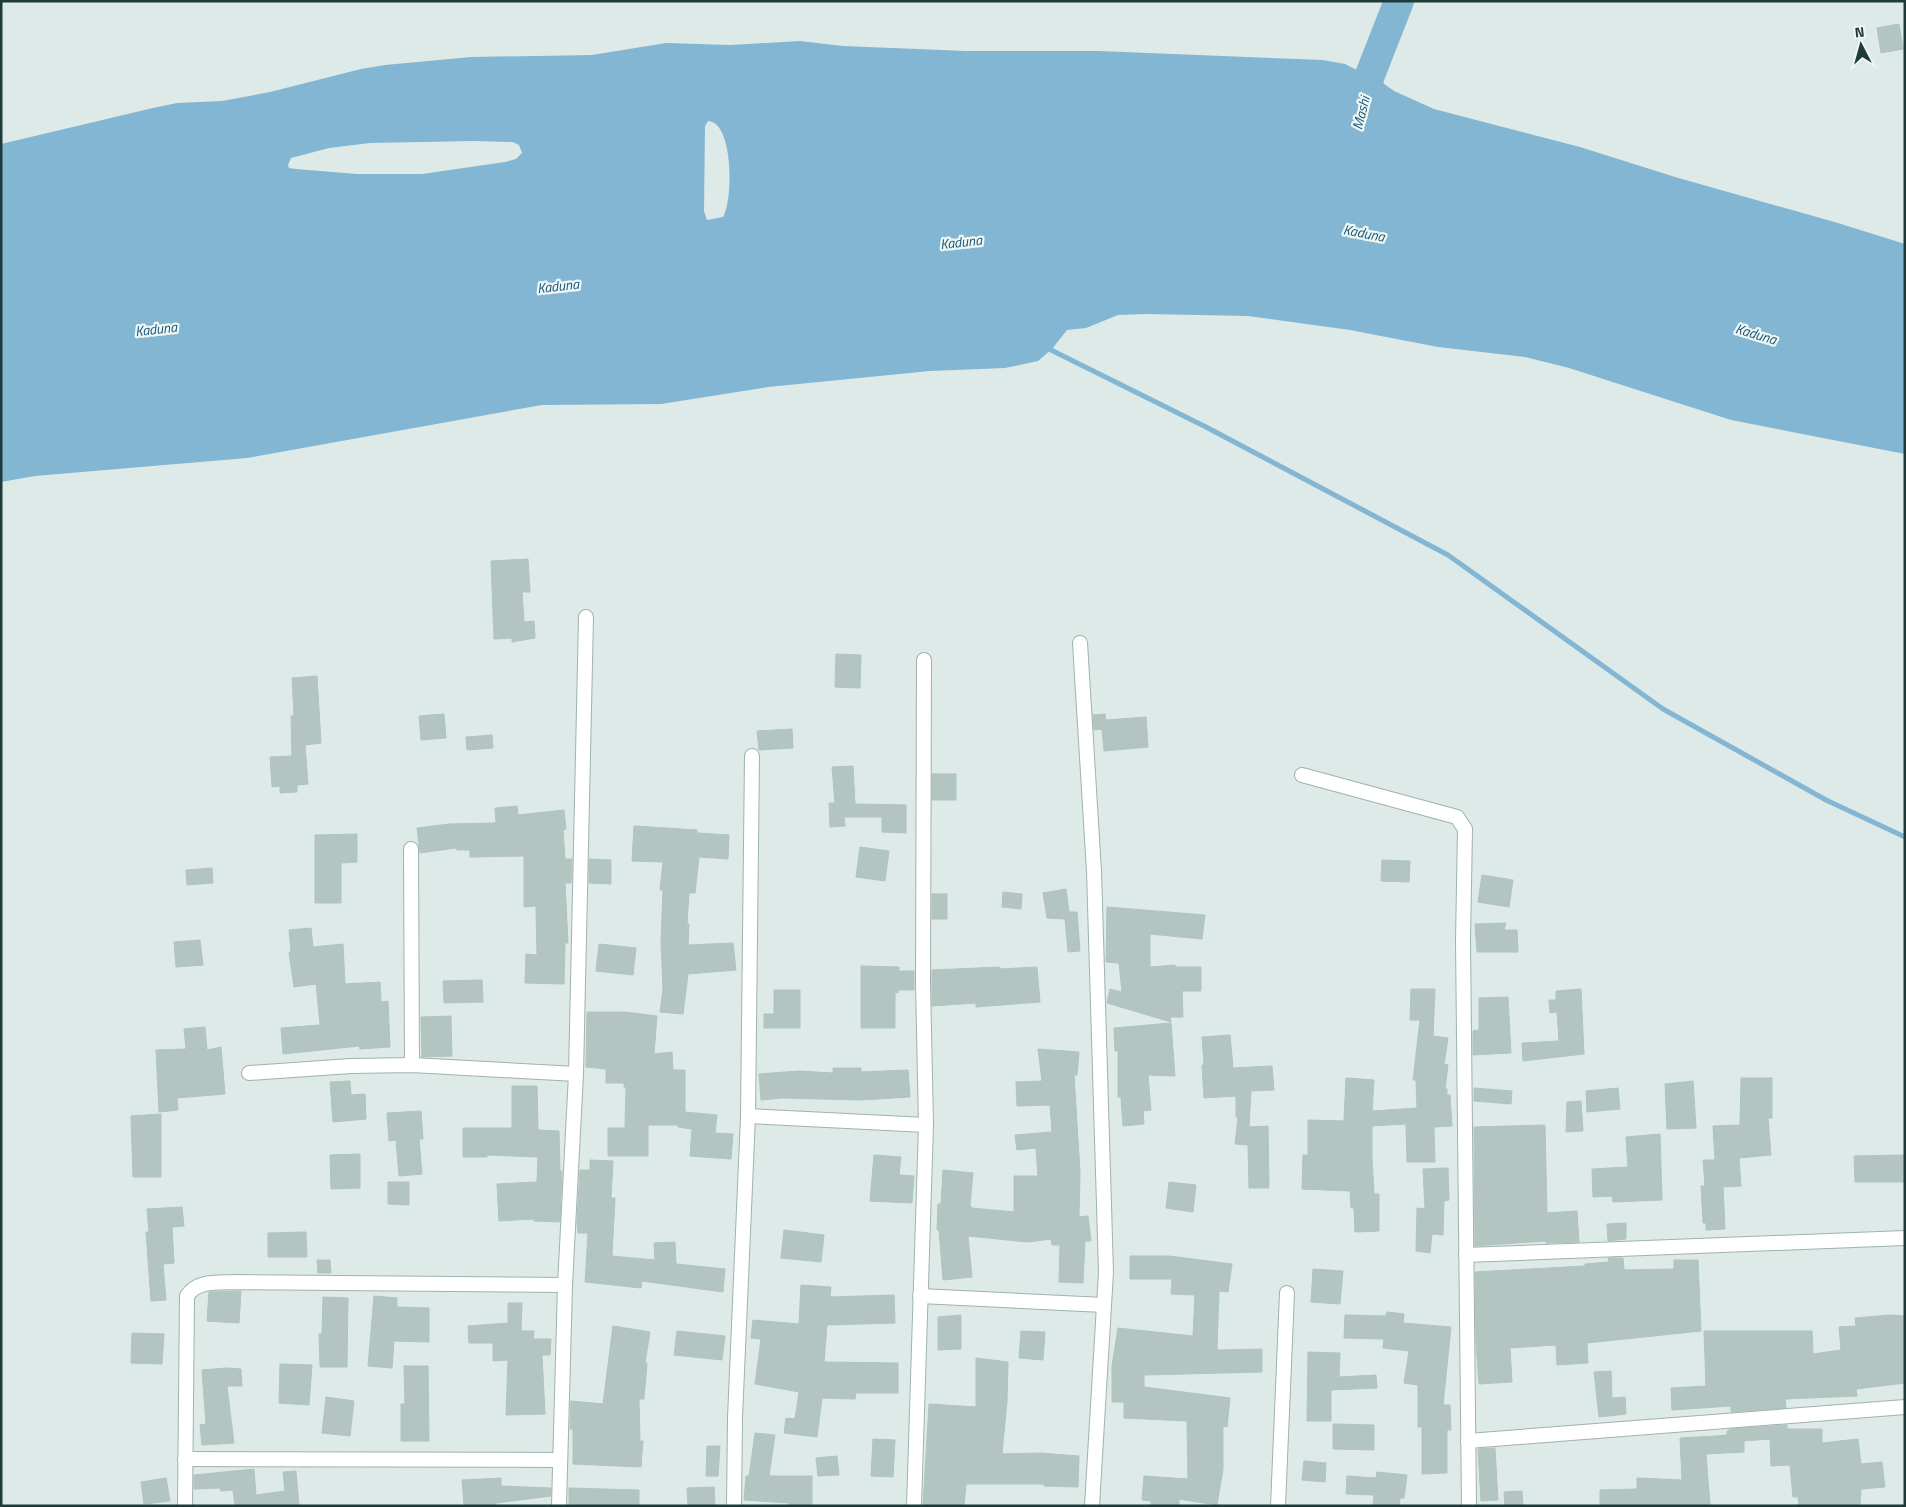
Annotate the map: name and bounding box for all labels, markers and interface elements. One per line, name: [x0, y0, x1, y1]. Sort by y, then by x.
north arrow: [1836, 20, 1886, 70]
text: N: [1854, 21, 1866, 43]
water label: Mashi: [1346, 92, 1375, 132]
water label: Kaduna: [1341, 218, 1388, 247]
water label: Kaduna: [939, 229, 984, 254]
water label: Kaduna: [536, 273, 581, 298]
water label: Kaduna: [134, 316, 179, 341]
water label: Kaduna: [1733, 317, 1780, 350]

